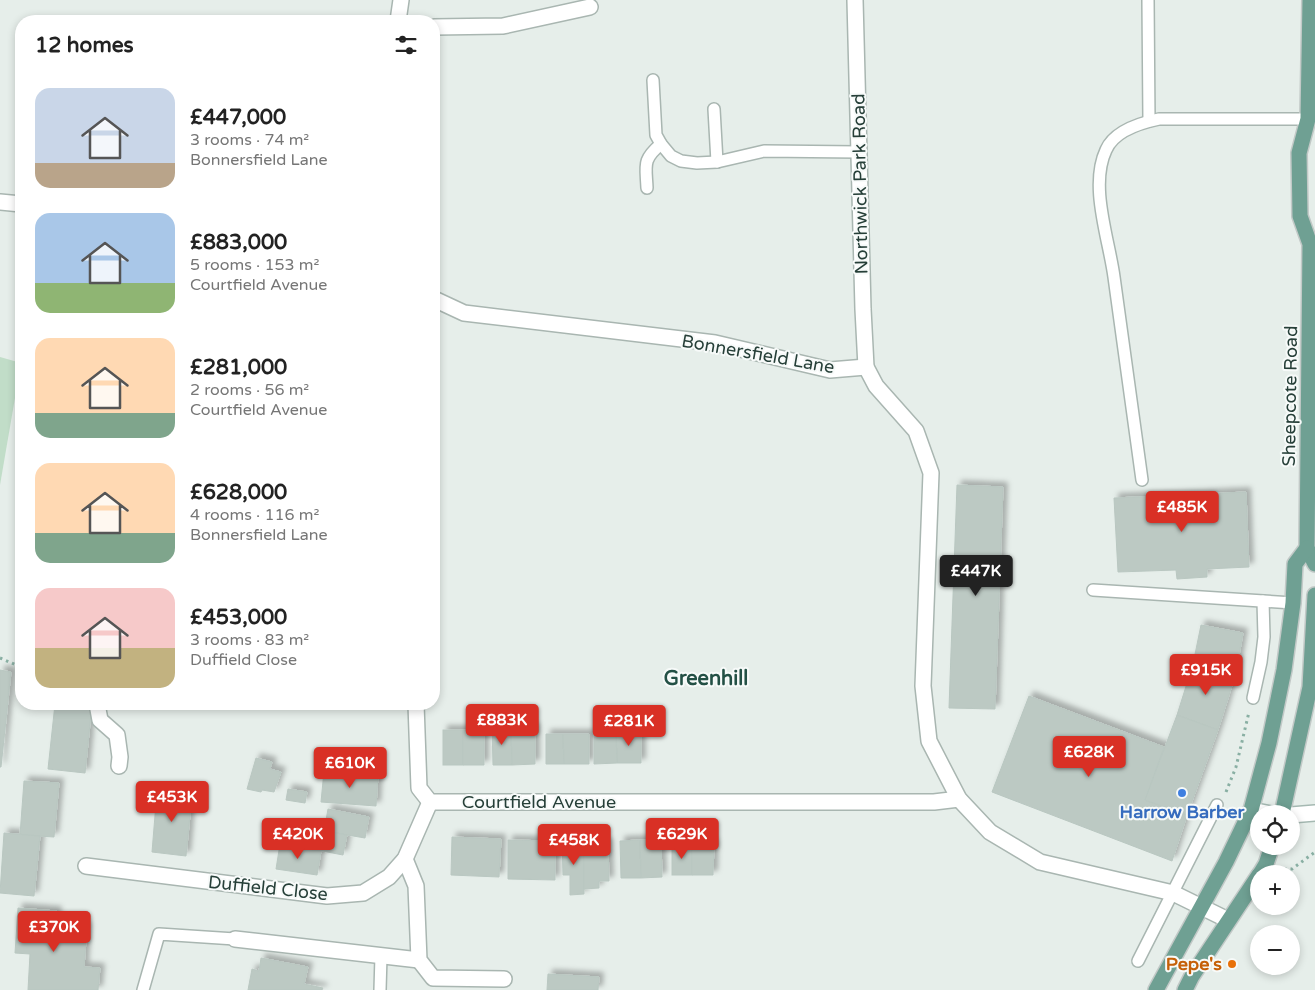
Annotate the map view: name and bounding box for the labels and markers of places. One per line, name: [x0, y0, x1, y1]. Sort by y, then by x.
pin: £485K: [1147, 490, 1217, 533]
pin: £447K: [941, 554, 1011, 597]
pin: £915K: [1171, 654, 1241, 696]
pin: £883K: [467, 704, 537, 746]
pin: £281K: [594, 704, 664, 747]
pin: £628K: [1054, 736, 1124, 778]
pin: £610K: [315, 746, 385, 789]
pin: £453K: [137, 780, 207, 823]
marker: Harrow Barber: [1176, 787, 1188, 799]
place label: Harrow Barber: [1120, 801, 1246, 823]
pin: £420K: [263, 818, 333, 860]
pin: £629K: [647, 818, 717, 860]
pin: £458K: [539, 824, 609, 866]
pin: £370K: [19, 910, 89, 953]
place label: Pepe's: [1166, 953, 1222, 975]
marker: Pepe's: [1226, 958, 1238, 970]

